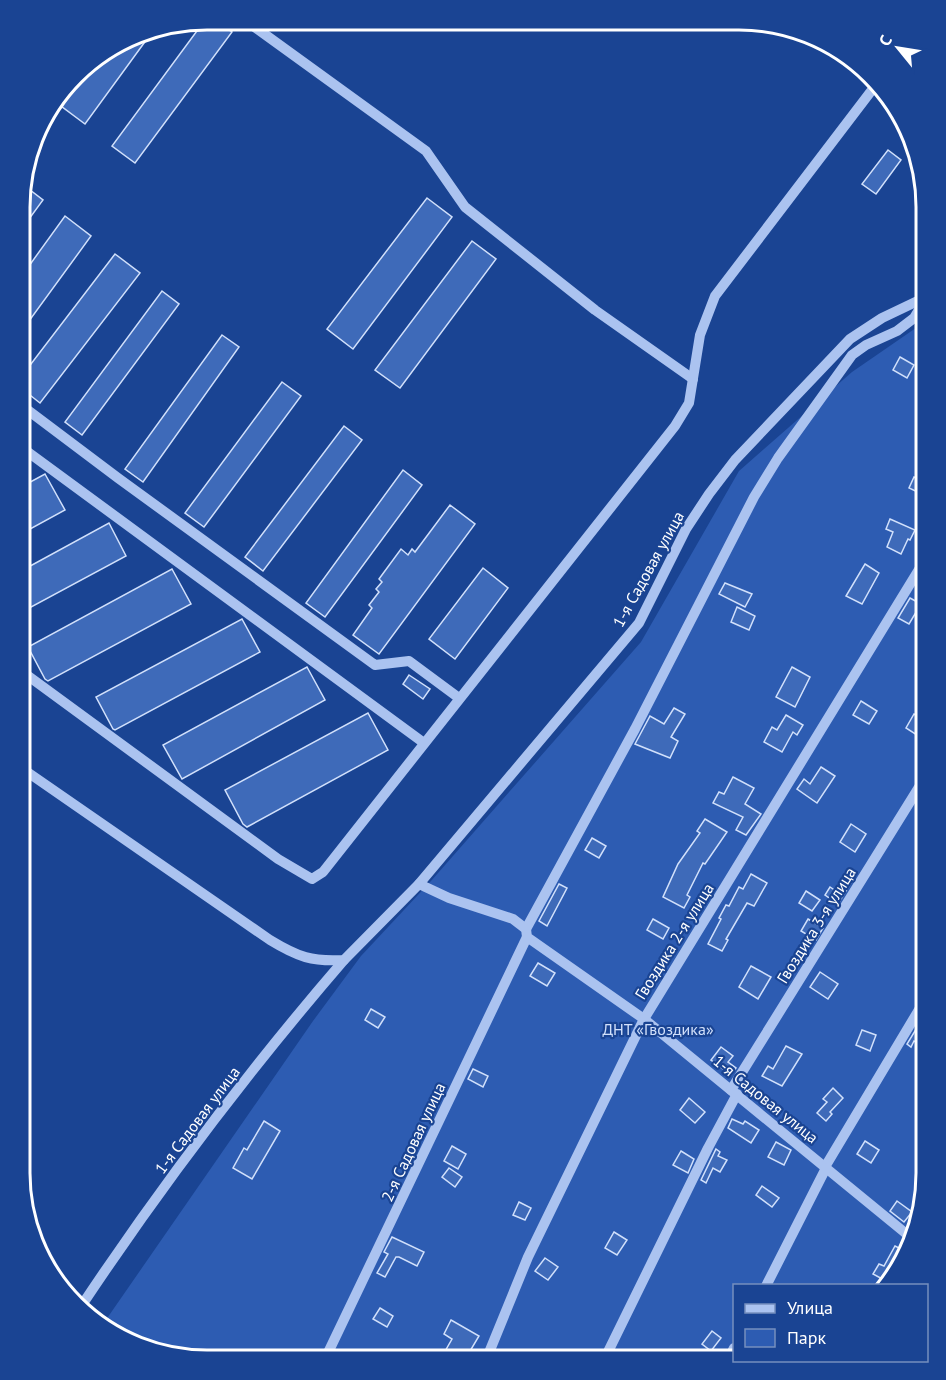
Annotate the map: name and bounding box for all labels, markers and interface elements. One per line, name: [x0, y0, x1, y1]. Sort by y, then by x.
north arrow: [868, 18, 928, 78]
text: С: [874, 32, 896, 49]
street label: 1-я Садовая улица: [608, 508, 688, 630]
street label: Гвоздика 3-я улица: [772, 863, 860, 987]
street label: Гвоздика 2-я улица: [630, 879, 718, 1003]
park label: ДНТ «Гвоздика»: [602, 1019, 714, 1039]
street label: 1-я Садовая улица: [710, 1051, 822, 1147]
street label: 1-я Садовая улица: [150, 1062, 244, 1178]
street label: 2-я Садовая улица: [377, 1079, 449, 1205]
legend: [733, 1284, 928, 1362]
text: Улица: [787, 1296, 833, 1319]
text: Парк: [787, 1326, 827, 1349]

